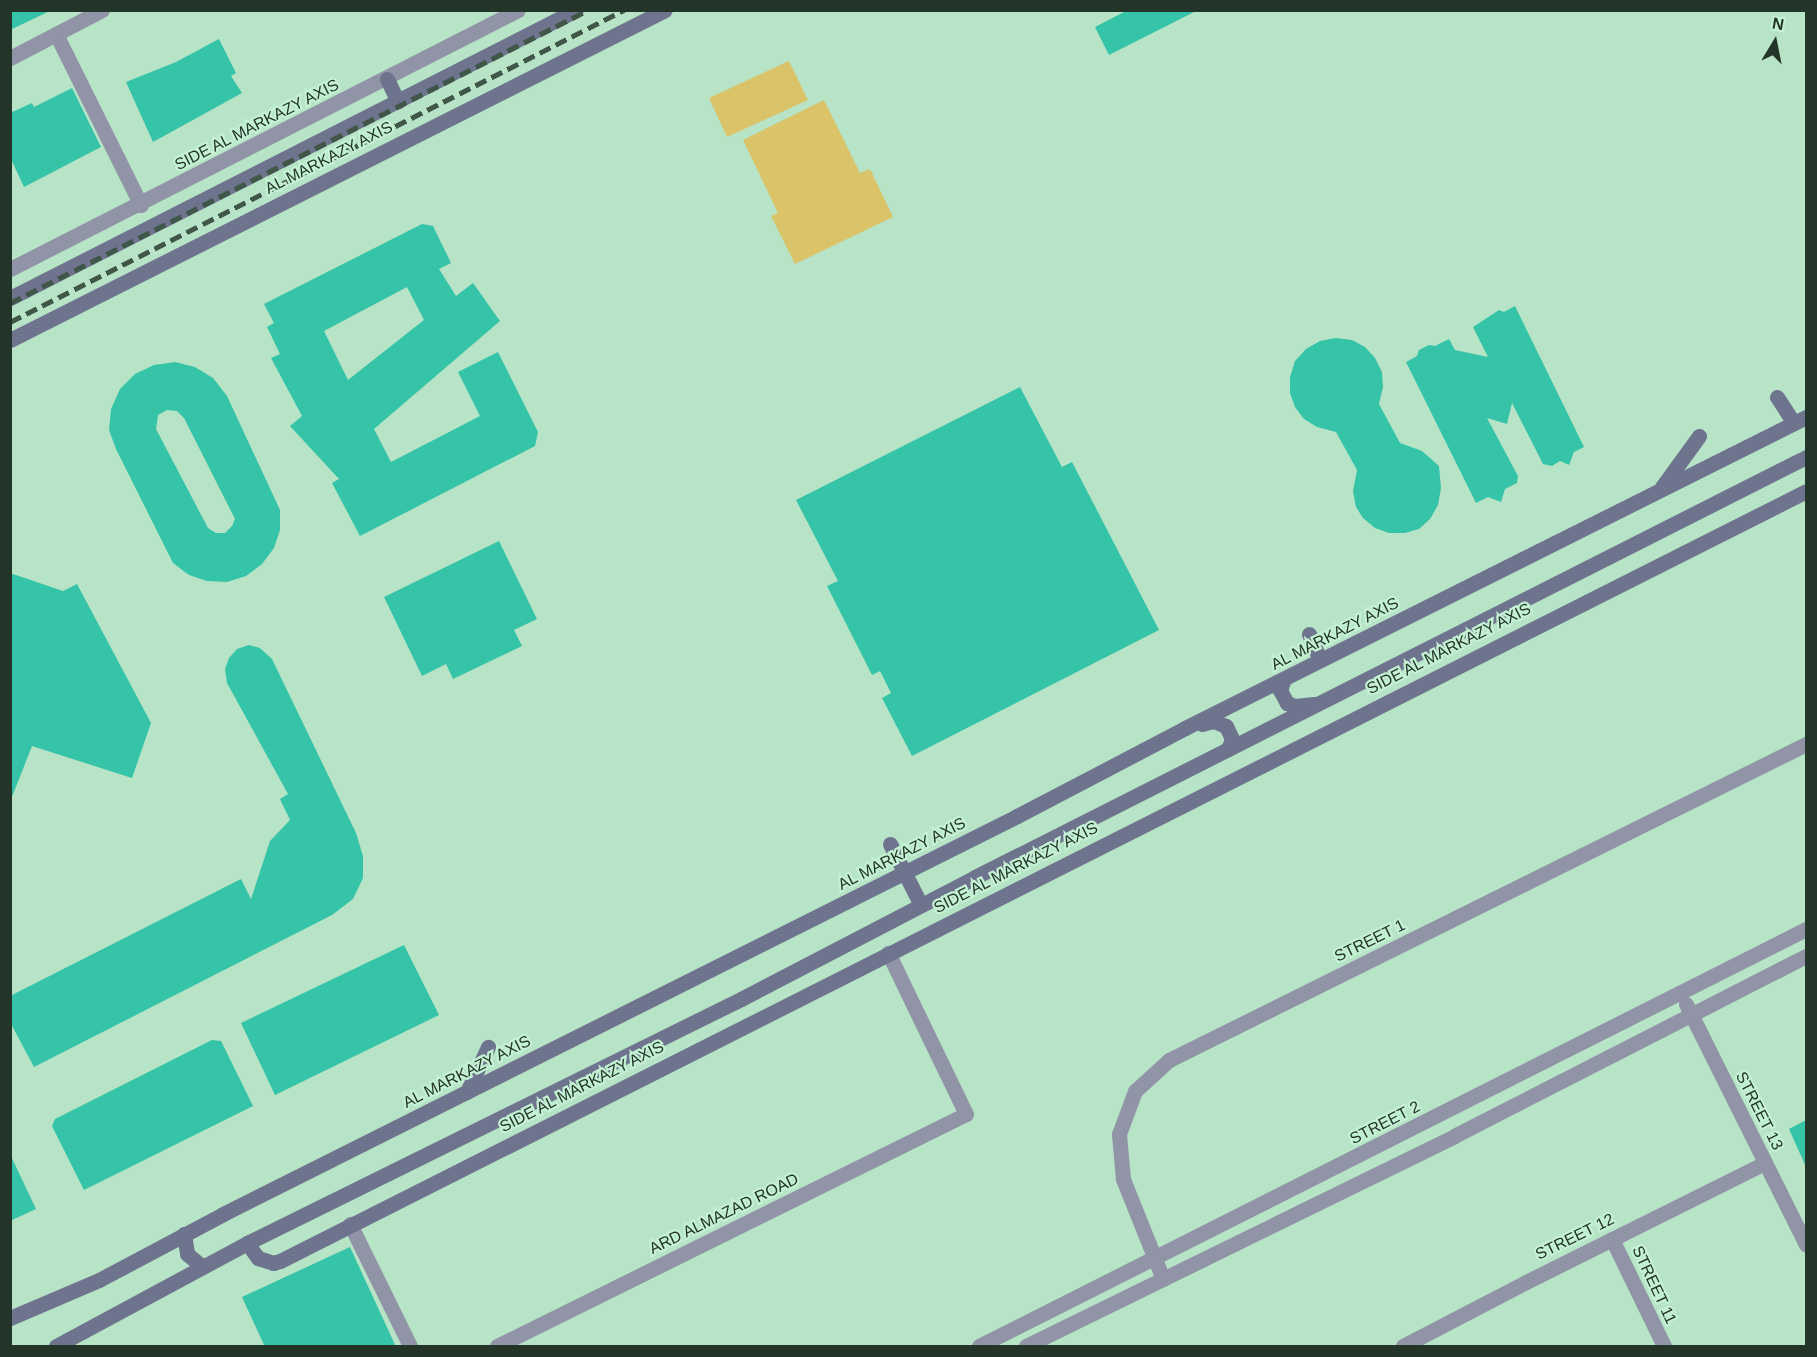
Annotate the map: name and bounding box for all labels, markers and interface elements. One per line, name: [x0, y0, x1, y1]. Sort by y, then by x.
north arrow: [1745, 12, 1805, 72]
text: N: [1771, 14, 1785, 33]
street label: SIDE AL MARKAZY AXIS: [171, 75, 343, 175]
street label: AL MARKAZY AXIS: [261, 117, 397, 199]
street label: AL MARKAZY AXIS: [1267, 593, 1403, 675]
street label: SIDE AL MARKAZY AXIS: [1363, 599, 1535, 699]
street label: AL MARKAZY AXIS: [834, 813, 970, 895]
street label: SIDE AL MARKAZY AXIS: [930, 818, 1102, 918]
street label: STREET 1: [1331, 916, 1409, 966]
street label: AL MARKAZY AXIS: [399, 1031, 535, 1113]
street label: SIDE AL MARKAZY AXIS: [496, 1037, 668, 1137]
street label: STREET 13: [1731, 1069, 1787, 1153]
street label: STREET 2: [1347, 1097, 1423, 1149]
street label: ARD ALMAZAD ROAD: [646, 1169, 802, 1259]
street label: STREET 12: [1532, 1210, 1618, 1264]
street label: STREET 11: [1628, 1243, 1680, 1327]

